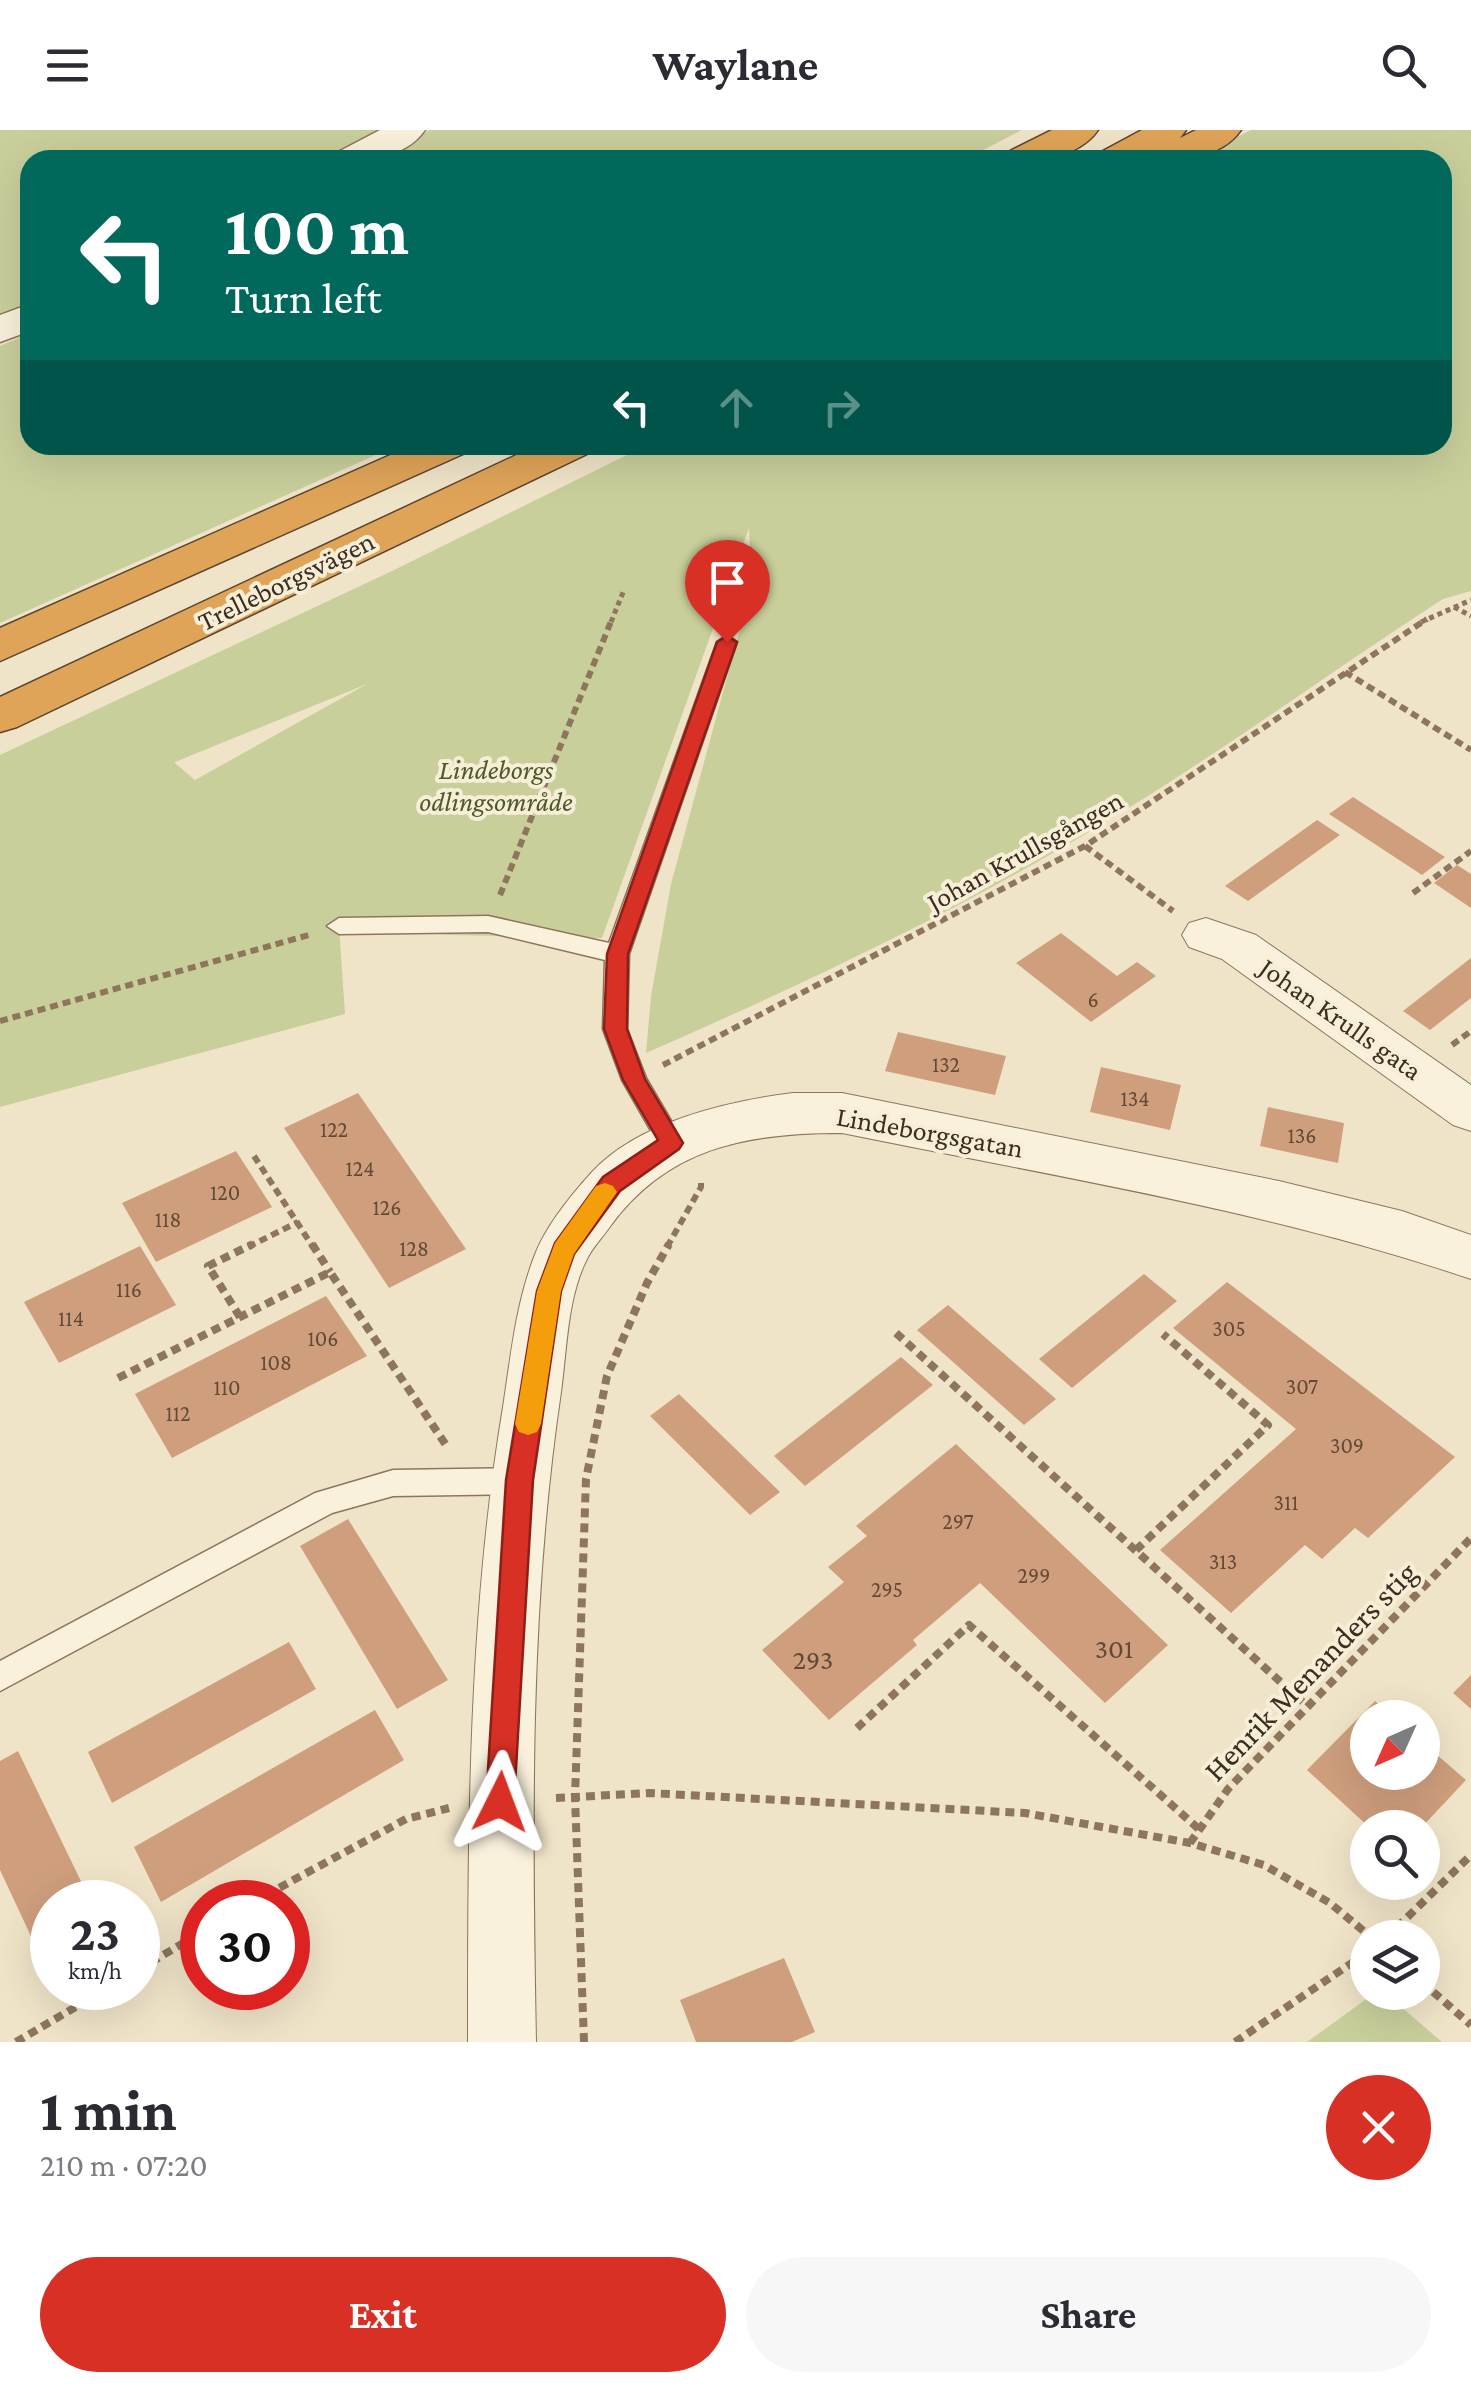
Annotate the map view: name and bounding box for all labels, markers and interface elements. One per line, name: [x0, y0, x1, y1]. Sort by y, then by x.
icon: menu: [40, 38, 95, 93]
icon: search: [1376, 38, 1431, 93]
text: Waylane: [652, 40, 819, 90]
icon: left: [60, 190, 190, 320]
text: 100 m: [225, 191, 409, 269]
text: Turn left: [225, 273, 382, 323]
icon: left: [604, 380, 659, 435]
icon: ahead: [709, 380, 764, 435]
icon: right: [814, 380, 869, 435]
street label: Trelleborgsvägen: [193, 525, 379, 637]
pin: [685, 540, 770, 643]
icon: arrive: [700, 555, 755, 610]
park label: Lindeborgs odlingsområde: [419, 754, 573, 817]
street label: Johan Krullsgången: [919, 784, 1128, 919]
street label: Johan Krulls gata: [1252, 950, 1428, 1086]
house number: 6: [1087, 987, 1099, 1012]
house number: 132: [932, 1052, 960, 1077]
house number: 134: [1121, 1086, 1149, 1111]
street label: Lindeborgsgatan: [834, 1100, 1026, 1164]
house number: 122: [320, 1117, 348, 1142]
house number: 136: [1288, 1123, 1316, 1148]
house number: 124: [345, 1156, 375, 1181]
house number: 120: [210, 1180, 240, 1205]
house number: 126: [373, 1195, 401, 1220]
house number: 118: [155, 1207, 181, 1232]
house number: 128: [399, 1236, 429, 1261]
house number: 116: [116, 1277, 142, 1302]
house number: 114: [58, 1306, 84, 1331]
house number: 305: [1212, 1316, 1246, 1341]
house number: 106: [308, 1326, 338, 1351]
house number: 108: [260, 1350, 292, 1375]
house number: 307: [1286, 1374, 1318, 1399]
house number: 110: [213, 1375, 241, 1400]
house number: 112: [165, 1401, 191, 1426]
house number: 309: [1330, 1433, 1364, 1458]
house number: 311: [1273, 1490, 1299, 1515]
house number: 297: [942, 1509, 974, 1534]
house number: 313: [1209, 1549, 1237, 1574]
street label: Henrik Menanders stig: [1196, 1554, 1424, 1788]
house number: 299: [1018, 1563, 1050, 1588]
house number: 295: [871, 1577, 903, 1602]
house number: 301: [1095, 1633, 1133, 1664]
house number: 293: [793, 1644, 833, 1675]
north arrow: [1350, 1700, 1440, 1790]
map controls: [1350, 1700, 1440, 2010]
position arrow: [448, 1750, 552, 1854]
button: search: [1350, 1810, 1440, 1900]
speed limit sign: 30: [180, 1880, 310, 2010]
text: 23: [70, 1905, 120, 1961]
button: layers: [1350, 1920, 1440, 2010]
text: km/h: [68, 1957, 122, 1984]
button: close: [1326, 2075, 1431, 2180]
text: 1 min: [40, 2076, 177, 2143]
text: 210 m · 07:20: [40, 2147, 208, 2183]
button: Exit: [40, 2257, 726, 2372]
button: Share: [746, 2257, 1431, 2372]

